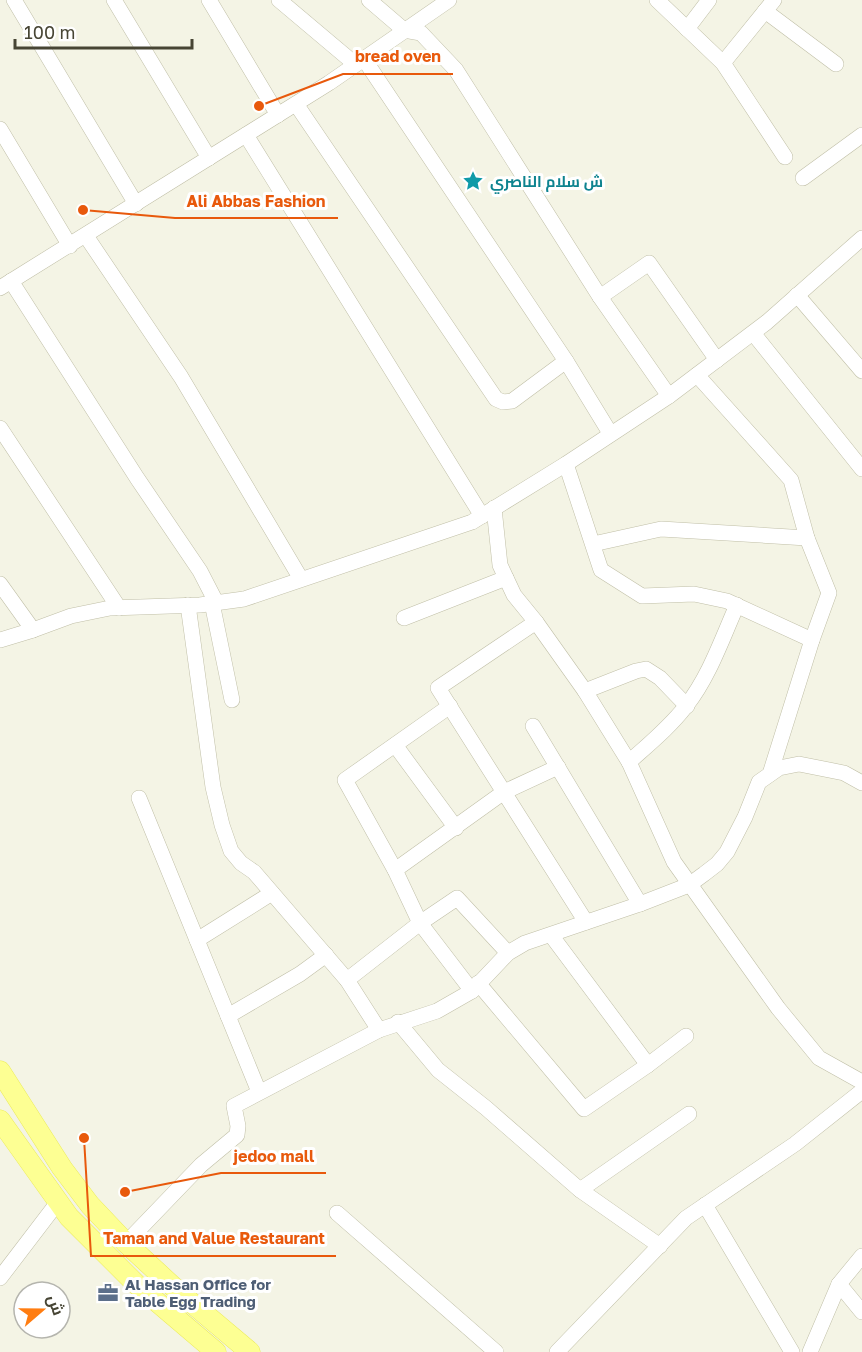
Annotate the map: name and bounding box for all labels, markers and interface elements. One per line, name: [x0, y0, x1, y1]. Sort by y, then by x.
scale bar: [15, 12, 192, 50]
text: 100 m: [24, 21, 75, 43]
callout: bread oven: [343, 40, 453, 74]
text: bread oven: [355, 46, 441, 66]
place icon: ش سلام الناصري: [461, 169, 485, 193]
place label: ش سلام الناصري: [490, 172, 603, 194]
callout: Ali Abbas Fashion: [175, 184, 338, 218]
text: Ali Abbas Fashion: [187, 191, 326, 211]
callout: jedoo mall: [221, 1139, 326, 1173]
text: jedoo mall: [233, 1146, 315, 1166]
callout: Taman and Value Restaurant: [91, 1222, 336, 1256]
text: Taman and Value Restaurant: [103, 1228, 325, 1248]
place label: Al Hassan Office for Table Egg Trading: [125, 1275, 271, 1310]
north arrow: [12, 1280, 72, 1340]
office icon: Al Hassan Office for Table Egg Trading: [96, 1281, 120, 1305]
text: ش: [43, 1292, 69, 1318]

